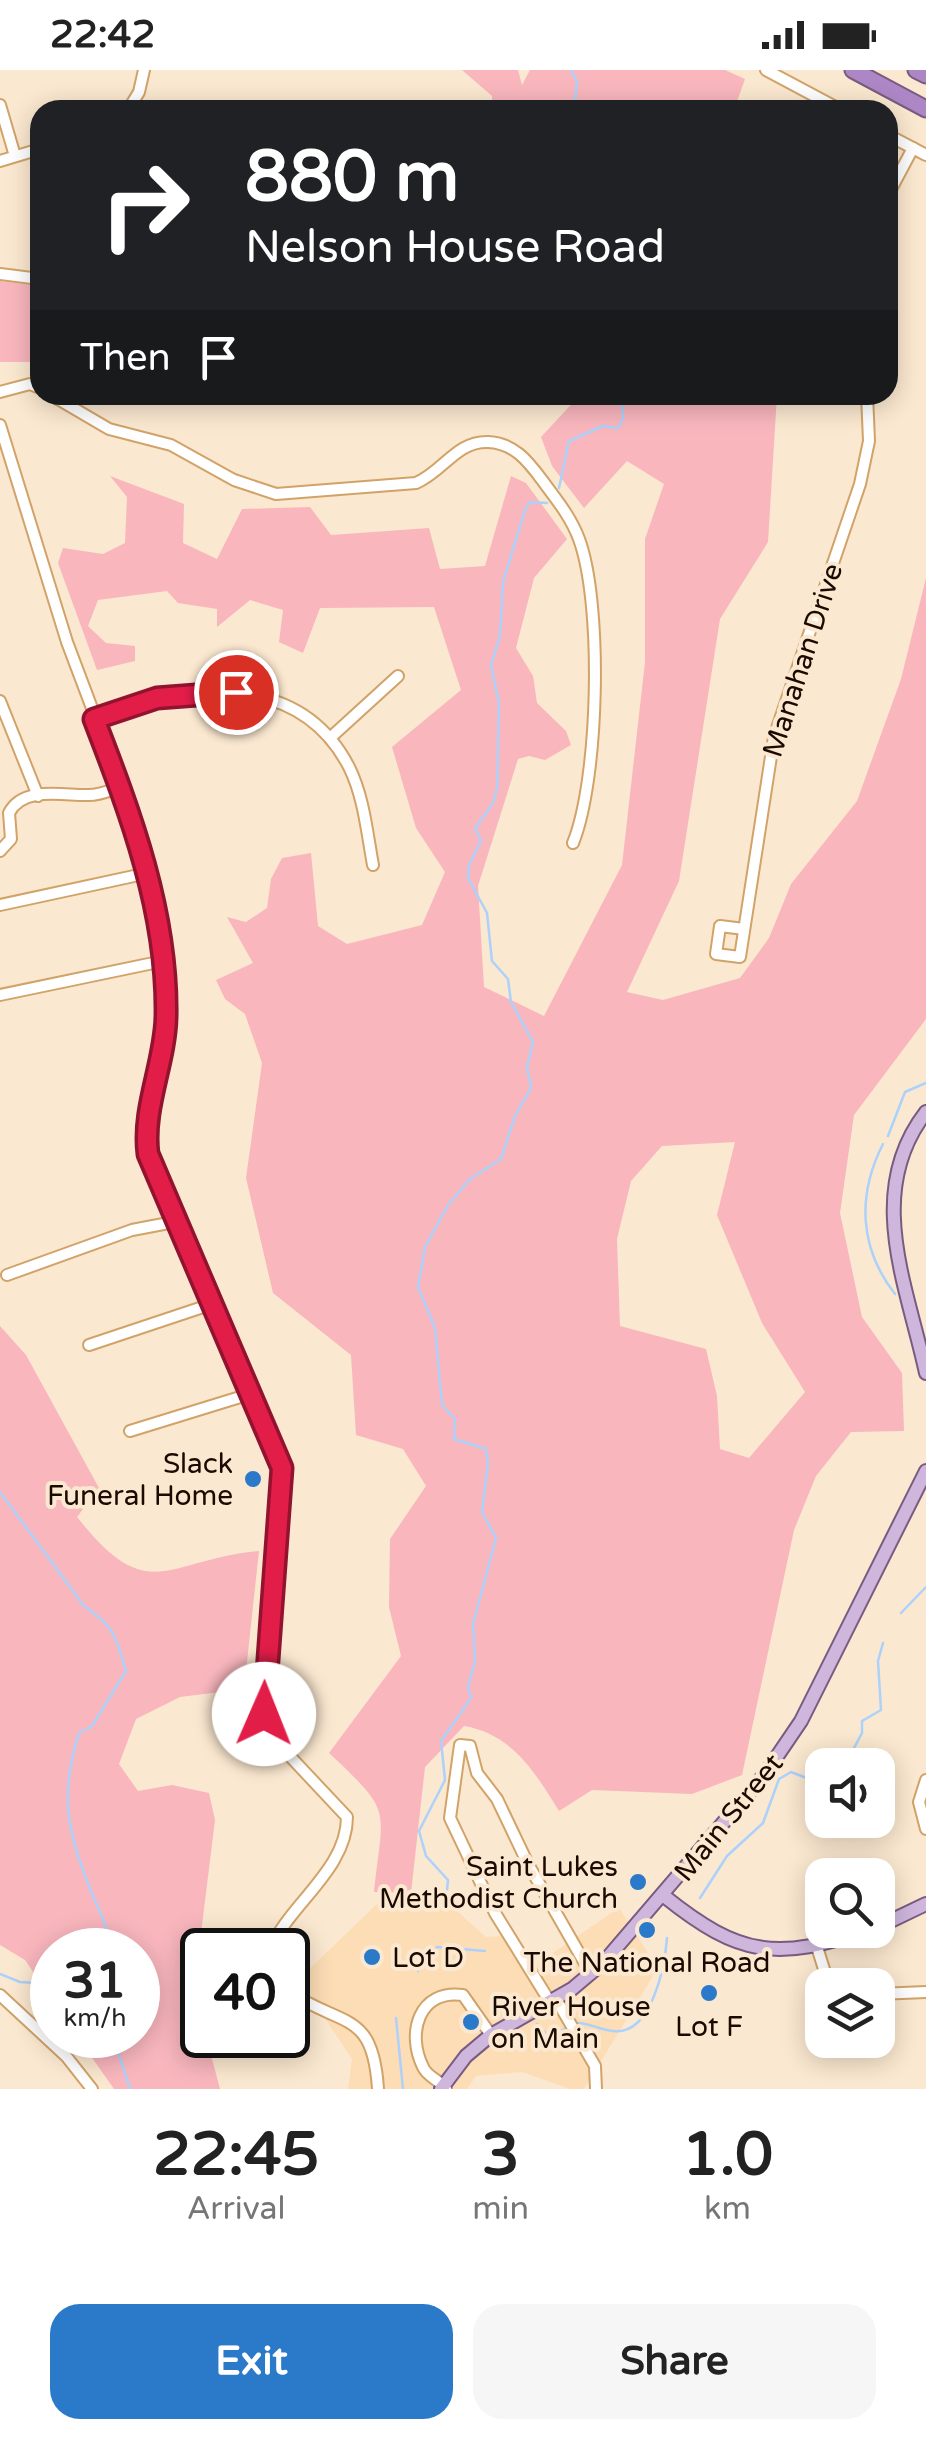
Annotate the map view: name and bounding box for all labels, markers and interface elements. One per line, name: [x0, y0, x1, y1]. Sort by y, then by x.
text: 22:42: [50, 12, 155, 58]
text: 880 m: [245, 136, 459, 220]
icon: right: [80, 140, 210, 270]
text: Nelson House Road: [245, 221, 665, 275]
icon: arrive: [191, 330, 246, 385]
text: Then: [80, 335, 171, 381]
street label: Manahan Drive: [756, 559, 850, 761]
pin: [194, 650, 279, 735]
icon: arrive: [209, 665, 264, 720]
place label: Slack Funeral Home: [47, 1447, 233, 1513]
marker: Slack Funeral Home: [242, 1468, 264, 1490]
position arrow: [212, 1662, 316, 1766]
street label: Main Street: [667, 1747, 791, 1888]
map controls: [805, 1748, 895, 2058]
button: sound: [805, 1748, 895, 1838]
place label: Saint Lukes Methodist Church: [379, 1850, 618, 1916]
button: search: [805, 1858, 895, 1948]
marker: Saint Lukes Methodist Church: [627, 1871, 649, 1893]
marker: The National Road: [636, 1919, 658, 1941]
speed limit sign: 40: [180, 1928, 310, 2058]
place label: Lot D: [392, 1941, 464, 1975]
marker: Lot D: [361, 1946, 383, 1968]
place label: The National Road: [523, 1946, 771, 1980]
text: 31: [64, 1951, 126, 2011]
button: layers: [805, 1968, 895, 2058]
marker: Lot F: [698, 1982, 720, 2004]
place label: River House on Main: [491, 1990, 651, 2056]
text: km/h: [64, 2003, 126, 2033]
place label: Lot F: [675, 2010, 743, 2044]
marker: River House on Main: [460, 2011, 482, 2033]
text: 22:45: [153, 2119, 319, 2191]
text: 3: [482, 2119, 520, 2191]
text: 1.0: [682, 2119, 773, 2191]
text: Arrival: [187, 2190, 286, 2228]
text: min: [472, 2190, 529, 2228]
text: km: [704, 2190, 751, 2228]
button: Exit: [50, 2304, 453, 2419]
button: Share: [473, 2304, 876, 2419]

